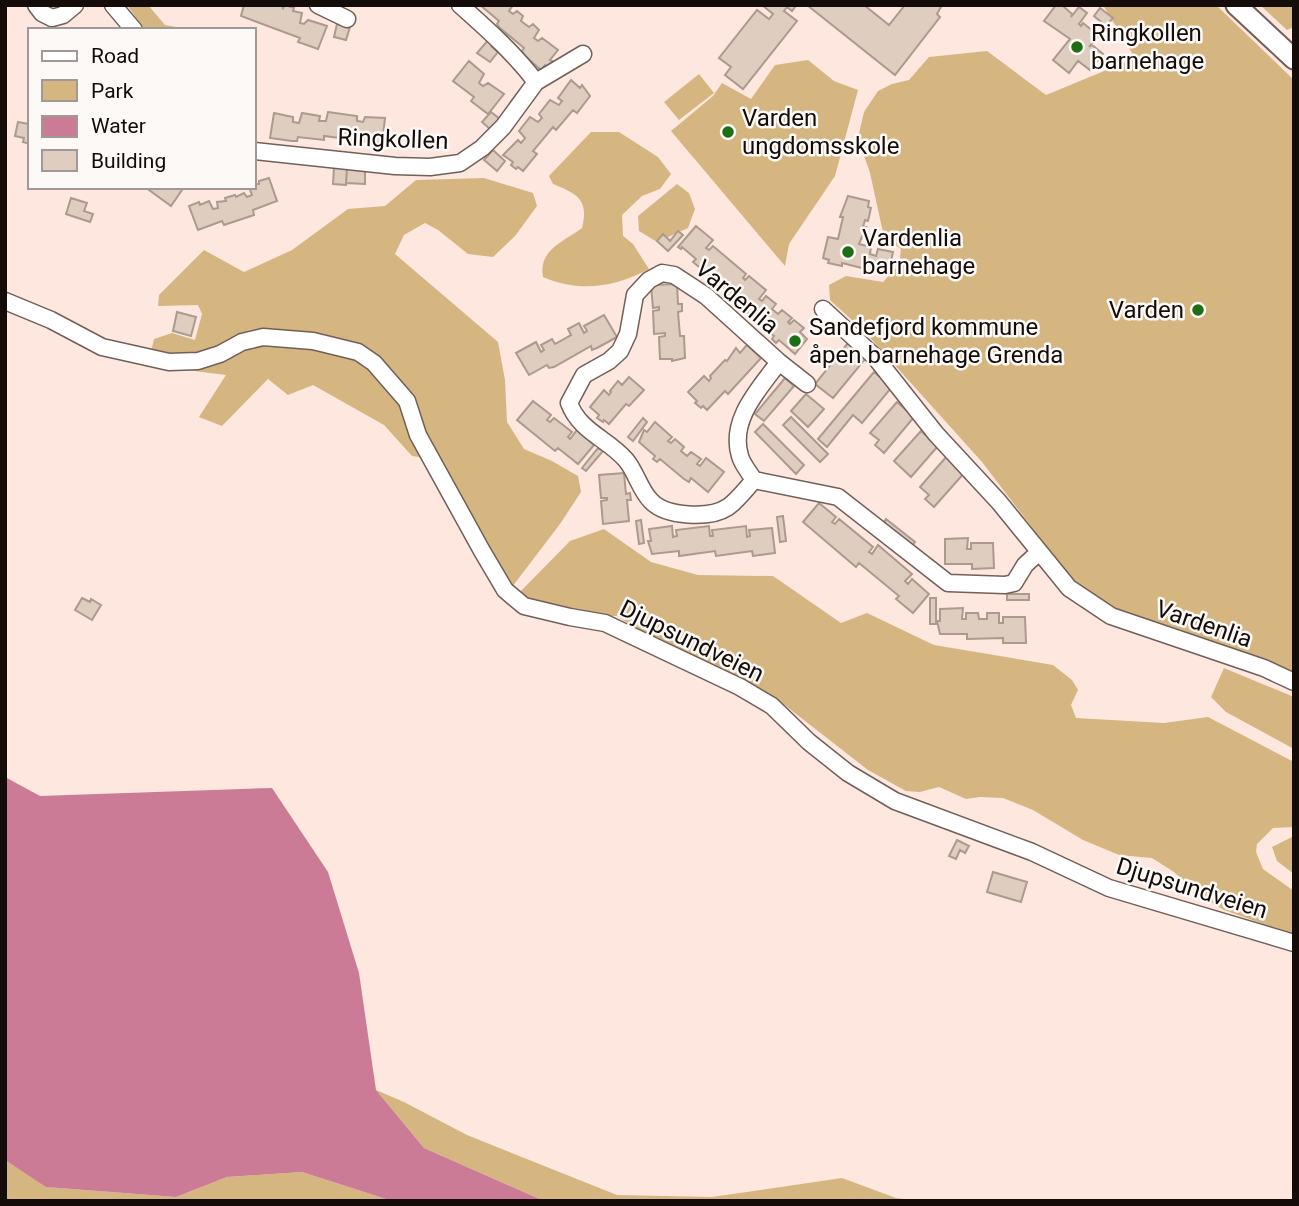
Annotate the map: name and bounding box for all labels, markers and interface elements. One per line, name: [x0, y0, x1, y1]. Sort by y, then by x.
place label: Ringkollen barnehage: [1091, 19, 1204, 75]
legend: [28, 28, 256, 189]
marker: Ringkollen barnehage: [1069, 39, 1085, 55]
text: Road: [91, 44, 139, 68]
text: Park: [91, 79, 134, 103]
place label: Varden ungdomsskole: [742, 104, 899, 160]
text: Water: [91, 114, 146, 138]
street label: Ringkollen: [337, 123, 449, 155]
marker: Varden ungdomsskole: [720, 124, 736, 140]
text: Building: [91, 149, 166, 173]
place label: Vardenlia barnehage: [862, 224, 975, 280]
marker: Vardenlia barnehage: [840, 244, 856, 260]
street label: Vardenlia: [690, 254, 784, 340]
place label: Varden: [1109, 296, 1184, 324]
marker: Varden: [1190, 302, 1206, 318]
place label: Sandefjord kommune åpen barnehage Grenda: [809, 313, 1063, 369]
marker: Sandefjord kommune åpen barnehage Grenda: [787, 333, 803, 349]
street label: Djupsundveien: [615, 594, 769, 688]
street label: Vardenlia: [1152, 594, 1256, 654]
street label: Djupsundveien: [1113, 852, 1271, 924]

